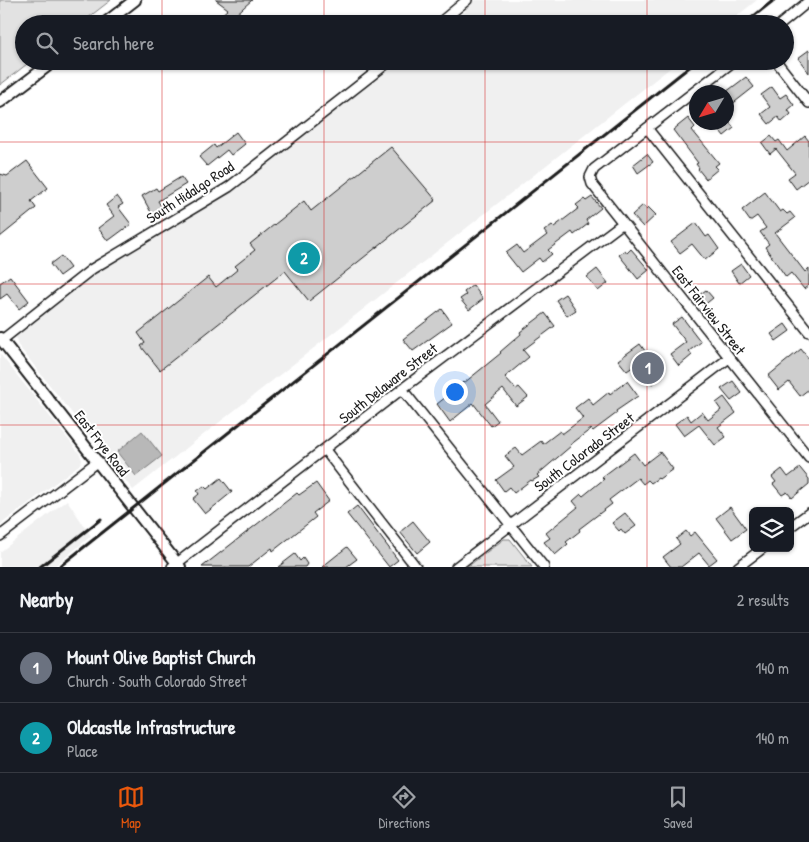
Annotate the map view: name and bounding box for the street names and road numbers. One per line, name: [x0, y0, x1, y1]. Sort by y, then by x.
street label: South Hidalgo Road: [142, 156, 238, 228]
street label: East Fairview Street: [667, 261, 751, 360]
street label: South Delaware Street: [334, 337, 442, 428]
street label: East Frye Road: [70, 406, 135, 481]
street label: South Colorado Street: [530, 407, 639, 497]

